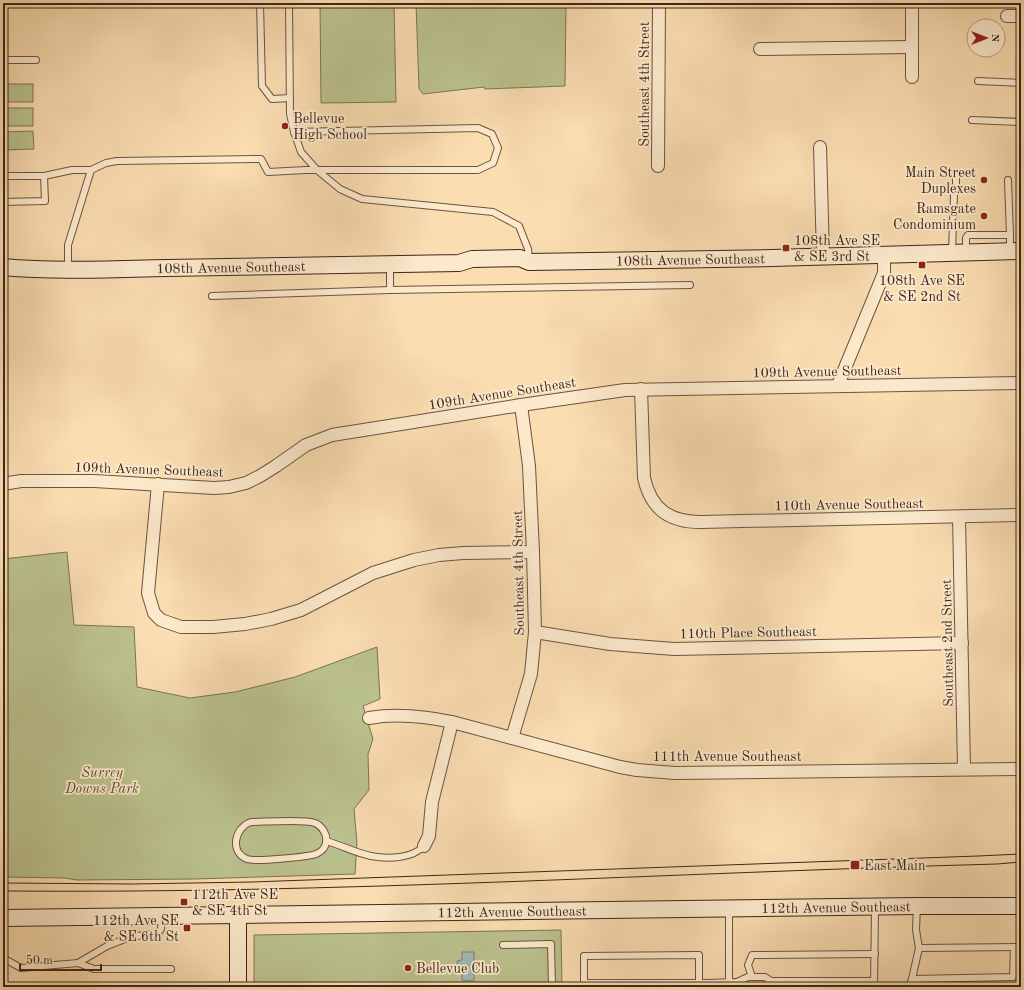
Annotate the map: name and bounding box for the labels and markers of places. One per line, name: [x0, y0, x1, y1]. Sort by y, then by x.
place label: Bellevue High School: [293, 112, 367, 142]
marker: Bellevue High School: [280, 121, 290, 131]
place label: Main Street Duplexes: [905, 166, 976, 196]
marker: Main Street Duplexes: [979, 175, 989, 185]
place label: Ramsgate Condominium: [893, 202, 976, 232]
marker: Ramsgate Condominium: [979, 211, 989, 221]
place label: 108th Ave SE & SE 3rd St: [794, 234, 880, 264]
marker: 108th Ave SE & SE 3rd St: [781, 243, 791, 253]
marker: 108th Ave SE & SE 2nd St: [917, 260, 927, 270]
place label: 108th Ave SE & SE 2nd St: [879, 274, 965, 304]
marker: East Main: [849, 859, 861, 871]
place label: East Main: [864, 859, 926, 873]
place label: 112th Ave SE & SE 4th St: [192, 888, 278, 918]
marker: 112th Ave SE & SE 4th St: [179, 897, 189, 907]
place label: 112th Ave SE & SE 6th St: [93, 914, 179, 944]
marker: 112th Ave SE & SE 6th St: [182, 923, 192, 933]
place label: Bellevue Club: [416, 962, 499, 976]
marker: Bellevue Club: [403, 963, 413, 973]

